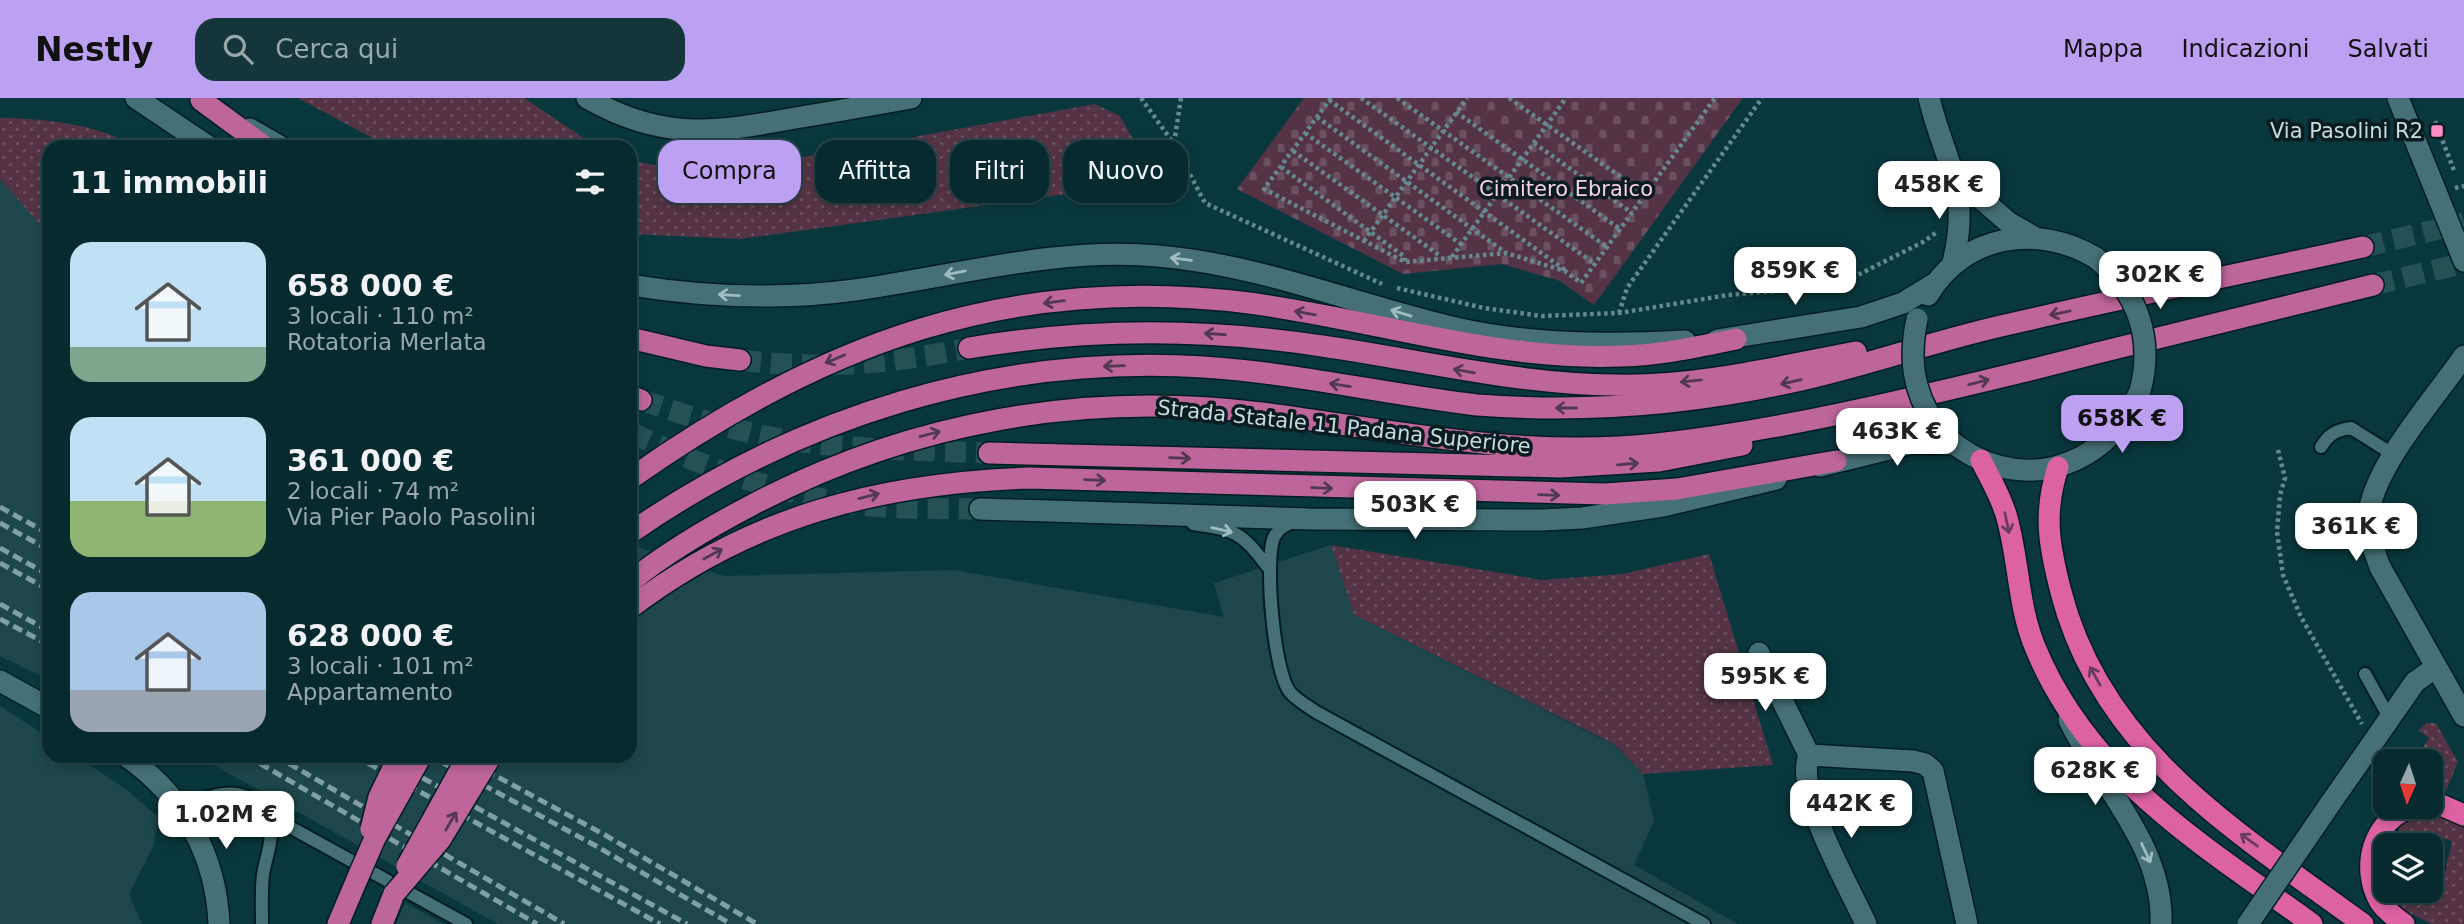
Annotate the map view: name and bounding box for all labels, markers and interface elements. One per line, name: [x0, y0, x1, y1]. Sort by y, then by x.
search box: [195, 18, 685, 81]
text: Nestly: [35, 30, 153, 69]
icon: search: [219, 30, 257, 68]
text: Cerca qui: [275, 34, 398, 64]
text: Mappa: [2063, 35, 2143, 63]
text: Indicazioni: [2181, 35, 2309, 63]
text: Salvati: [2347, 35, 2429, 63]
place label: Via Pasolini R2: [2270, 119, 2423, 143]
marker: Via Pasolini R2: [2429, 123, 2445, 139]
chip: Compra: [658, 140, 801, 203]
chip: Affitta: [815, 140, 936, 203]
chip: Filtri: [950, 140, 1049, 203]
chip: Nuovo: [1063, 140, 1188, 203]
pin: 458K €: [1882, 162, 1996, 221]
icon: filters: [571, 163, 609, 201]
text: 11 immobili: [70, 165, 268, 200]
text: 458K €: [1894, 171, 1984, 197]
park label: Cimitero Ebraico: [1479, 177, 1653, 201]
pin: 859K €: [1738, 248, 1852, 307]
one-way arrow: [1170, 252, 1192, 265]
pin: 302K €: [2103, 252, 2217, 311]
text: 859K €: [1750, 257, 1840, 283]
text: 302K €: [2115, 261, 2205, 287]
one-way arrow: [944, 266, 967, 280]
text: 658 000 €: [287, 268, 454, 303]
icon: home: [126, 270, 210, 354]
one-way arrow: [718, 288, 741, 301]
one-way arrow: [1043, 296, 1066, 309]
text: 3 locali · 110 m²: [287, 303, 474, 329]
one-way arrow: [1294, 306, 1317, 319]
one-way arrow: [1390, 306, 1412, 319]
one-way arrow: [2049, 307, 2072, 320]
one-way arrow: [1204, 327, 1227, 340]
text: Rotatoria Merlata: [287, 329, 487, 355]
one-way arrow: [824, 353, 846, 366]
one-way arrow: [1102, 359, 1125, 372]
one-way arrow: [1453, 364, 1476, 377]
one-way arrow: [1680, 374, 1703, 387]
one-way arrow: [1967, 375, 1990, 388]
one-way arrow: [1780, 376, 1803, 389]
one-way arrow: [1329, 378, 1352, 391]
street label: Strada Statale 11 Padana Superiore: [1156, 395, 1532, 459]
pin: 658K €: [2065, 396, 2179, 455]
one-way arrow: [1555, 401, 1578, 415]
text: 658K €: [2077, 405, 2167, 431]
pin: 463K €: [1840, 408, 1954, 468]
text: 463K €: [1852, 418, 1942, 444]
one-way arrow: [919, 426, 941, 439]
text: 361 000 €: [287, 443, 454, 478]
icon: home: [126, 445, 210, 529]
one-way arrow: [1168, 452, 1191, 465]
one-way arrow: [1616, 457, 1638, 470]
one-way arrow: [1083, 474, 1106, 487]
text: 2 locali · 74 m²: [287, 478, 459, 504]
one-way arrow: [1310, 481, 1333, 494]
pin: 503K €: [1358, 482, 1472, 541]
one-way arrow: [1538, 488, 1561, 501]
one-way arrow: [857, 489, 879, 502]
text: 503K €: [1370, 491, 1460, 517]
text: Via Pier Paolo Pasolini: [287, 504, 536, 530]
pin: 361K €: [2299, 504, 2413, 563]
one-way arrow: [2002, 511, 2015, 533]
text: 361K €: [2311, 513, 2401, 539]
one-way arrow: [1211, 524, 1233, 537]
one-way arrow: [703, 547, 723, 561]
text: 628 000 €: [287, 618, 454, 653]
icon: home: [126, 620, 210, 704]
text: 3 locali · 101 m²: [287, 653, 474, 679]
pin: 595K €: [1708, 654, 1822, 713]
text: 595K €: [1720, 663, 1810, 689]
one-way arrow: [2088, 666, 2102, 686]
text: Appartamento: [287, 679, 453, 705]
pin: 628K €: [2038, 748, 2152, 807]
north arrow: [2373, 749, 2443, 819]
map controls: [2373, 749, 2443, 903]
text: 628K €: [2050, 757, 2140, 783]
pin: 442K €: [1794, 780, 1908, 840]
text: 442K €: [1806, 790, 1896, 816]
pin: 1.02M €: [161, 792, 291, 851]
text: 1.02M €: [174, 801, 278, 827]
one-way arrow: [444, 811, 458, 831]
one-way arrow: [2240, 833, 2259, 847]
button: layers: [2373, 833, 2443, 903]
one-way arrow: [2140, 842, 2153, 863]

